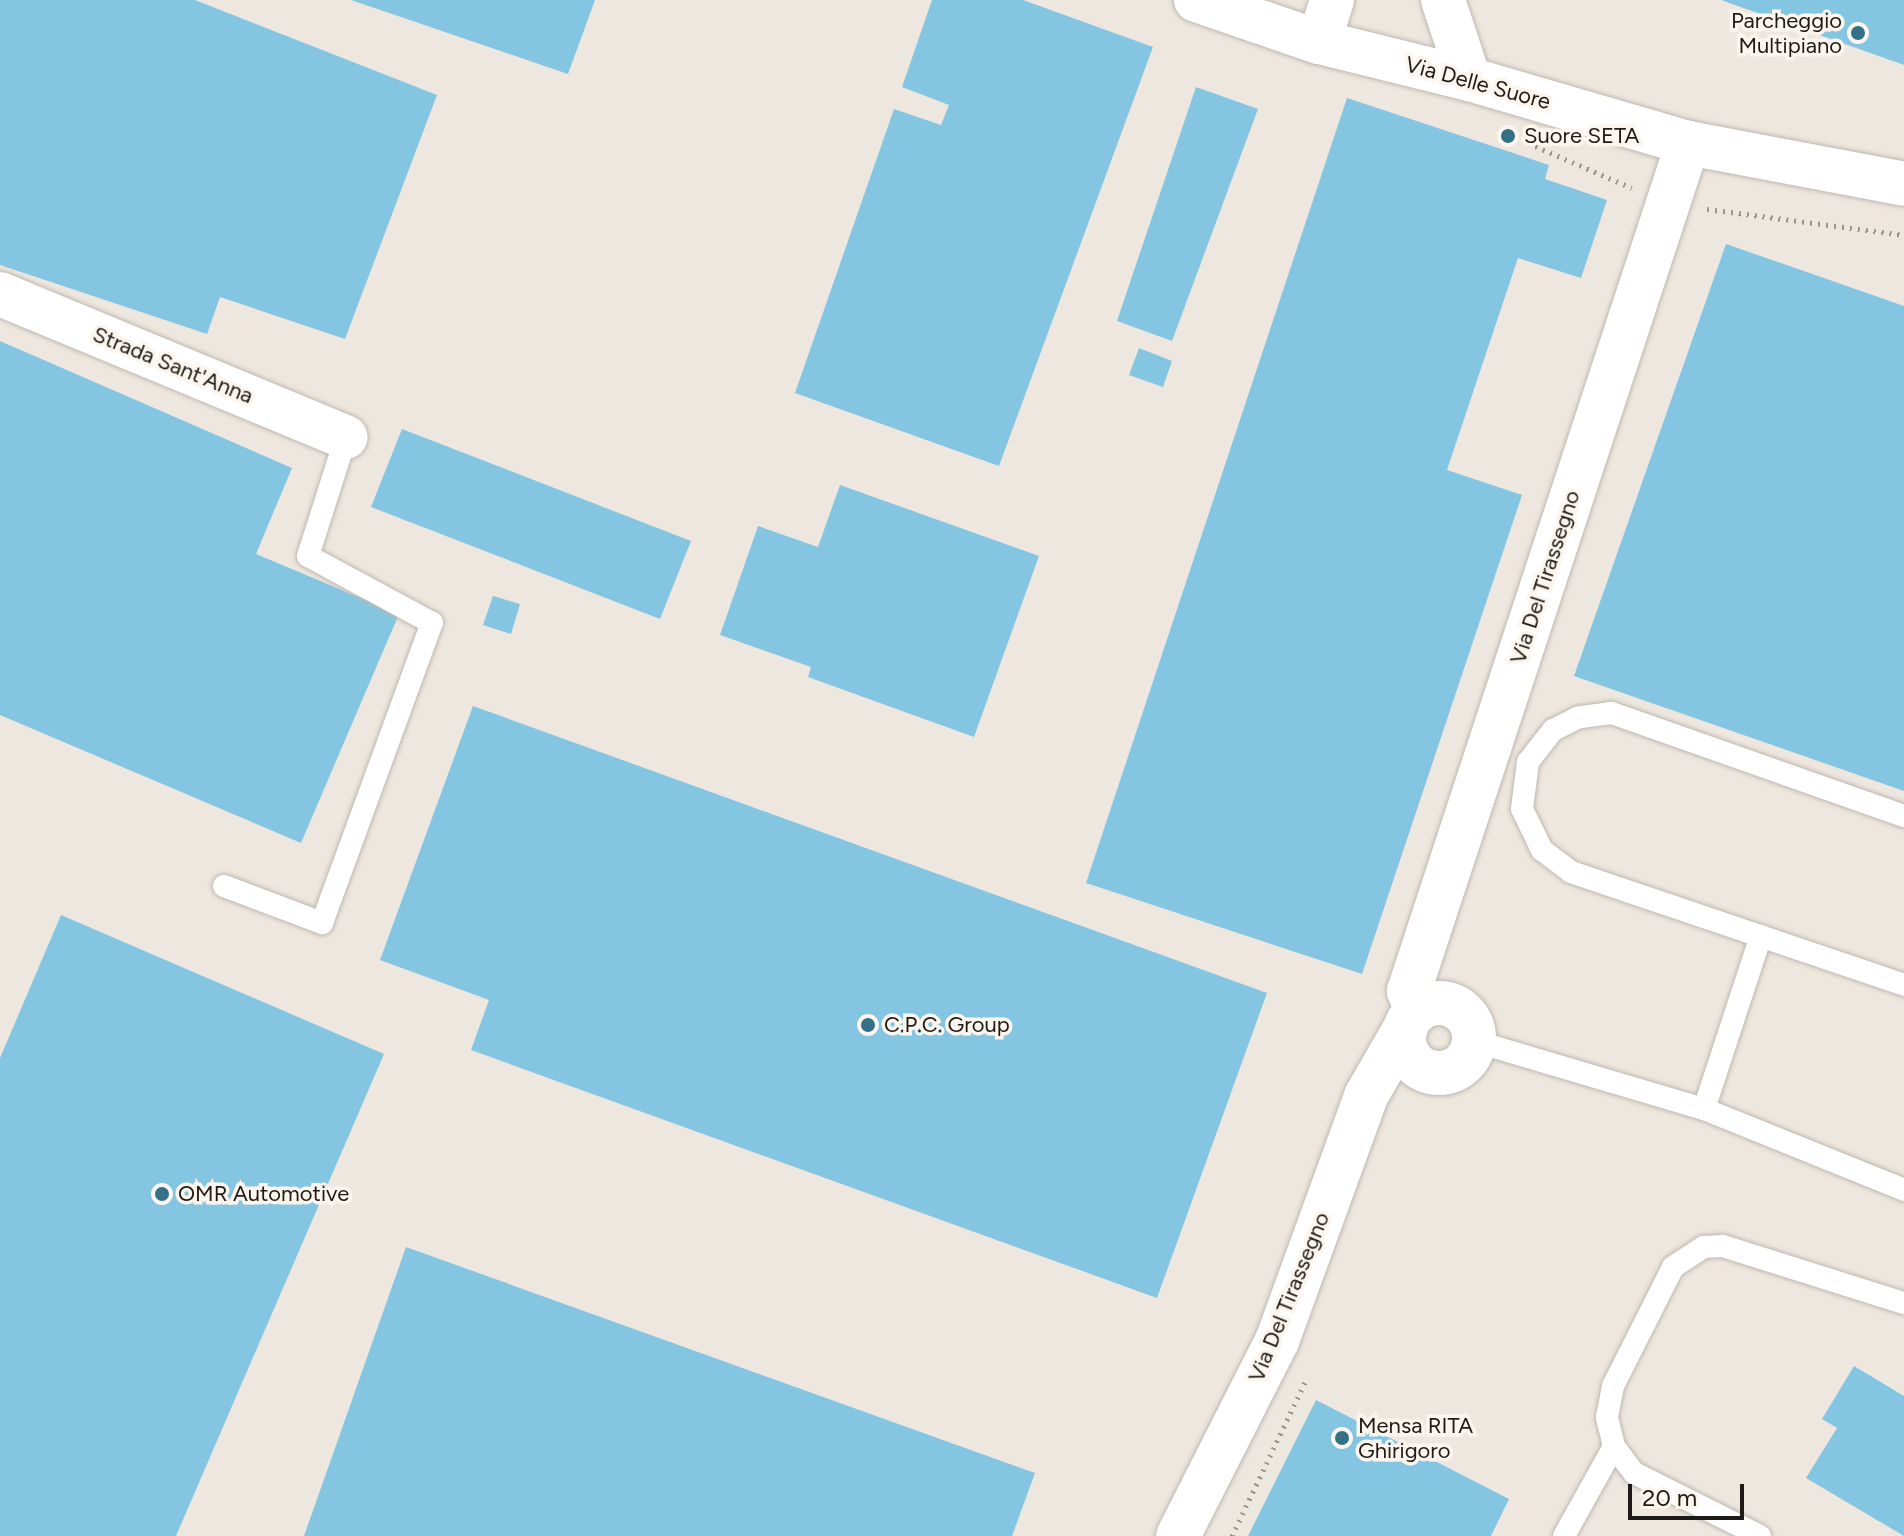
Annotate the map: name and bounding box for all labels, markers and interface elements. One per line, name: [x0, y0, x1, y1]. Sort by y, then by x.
place label: Parcheggio Multipiano: [1731, 7, 1842, 58]
marker: Parcheggio Multipiano: [1849, 24, 1867, 42]
street label: Via Delle Suore: [1402, 51, 1554, 115]
place label: Suore SETA: [1524, 123, 1639, 149]
marker: Suore SETA: [1499, 127, 1517, 145]
street label: Strada Sant'Anna: [89, 321, 257, 409]
street label: Via Del Tirassegno: [1505, 487, 1585, 667]
place label: C.P.C. Group: [884, 1012, 1010, 1038]
marker: C.P.C. Group: [859, 1016, 877, 1034]
place label: OMR Automotive: [178, 1181, 349, 1207]
marker: OMR Automotive: [153, 1185, 171, 1203]
street label: Via Del Tirassegno: [1243, 1208, 1335, 1386]
place label: Mensa RITA Ghirigoro: [1358, 1412, 1473, 1464]
marker: Mensa RITA Ghirigoro: [1333, 1429, 1351, 1447]
scale bar: [1632, 1468, 1748, 1518]
text: 20 m: [1642, 1483, 1697, 1512]

